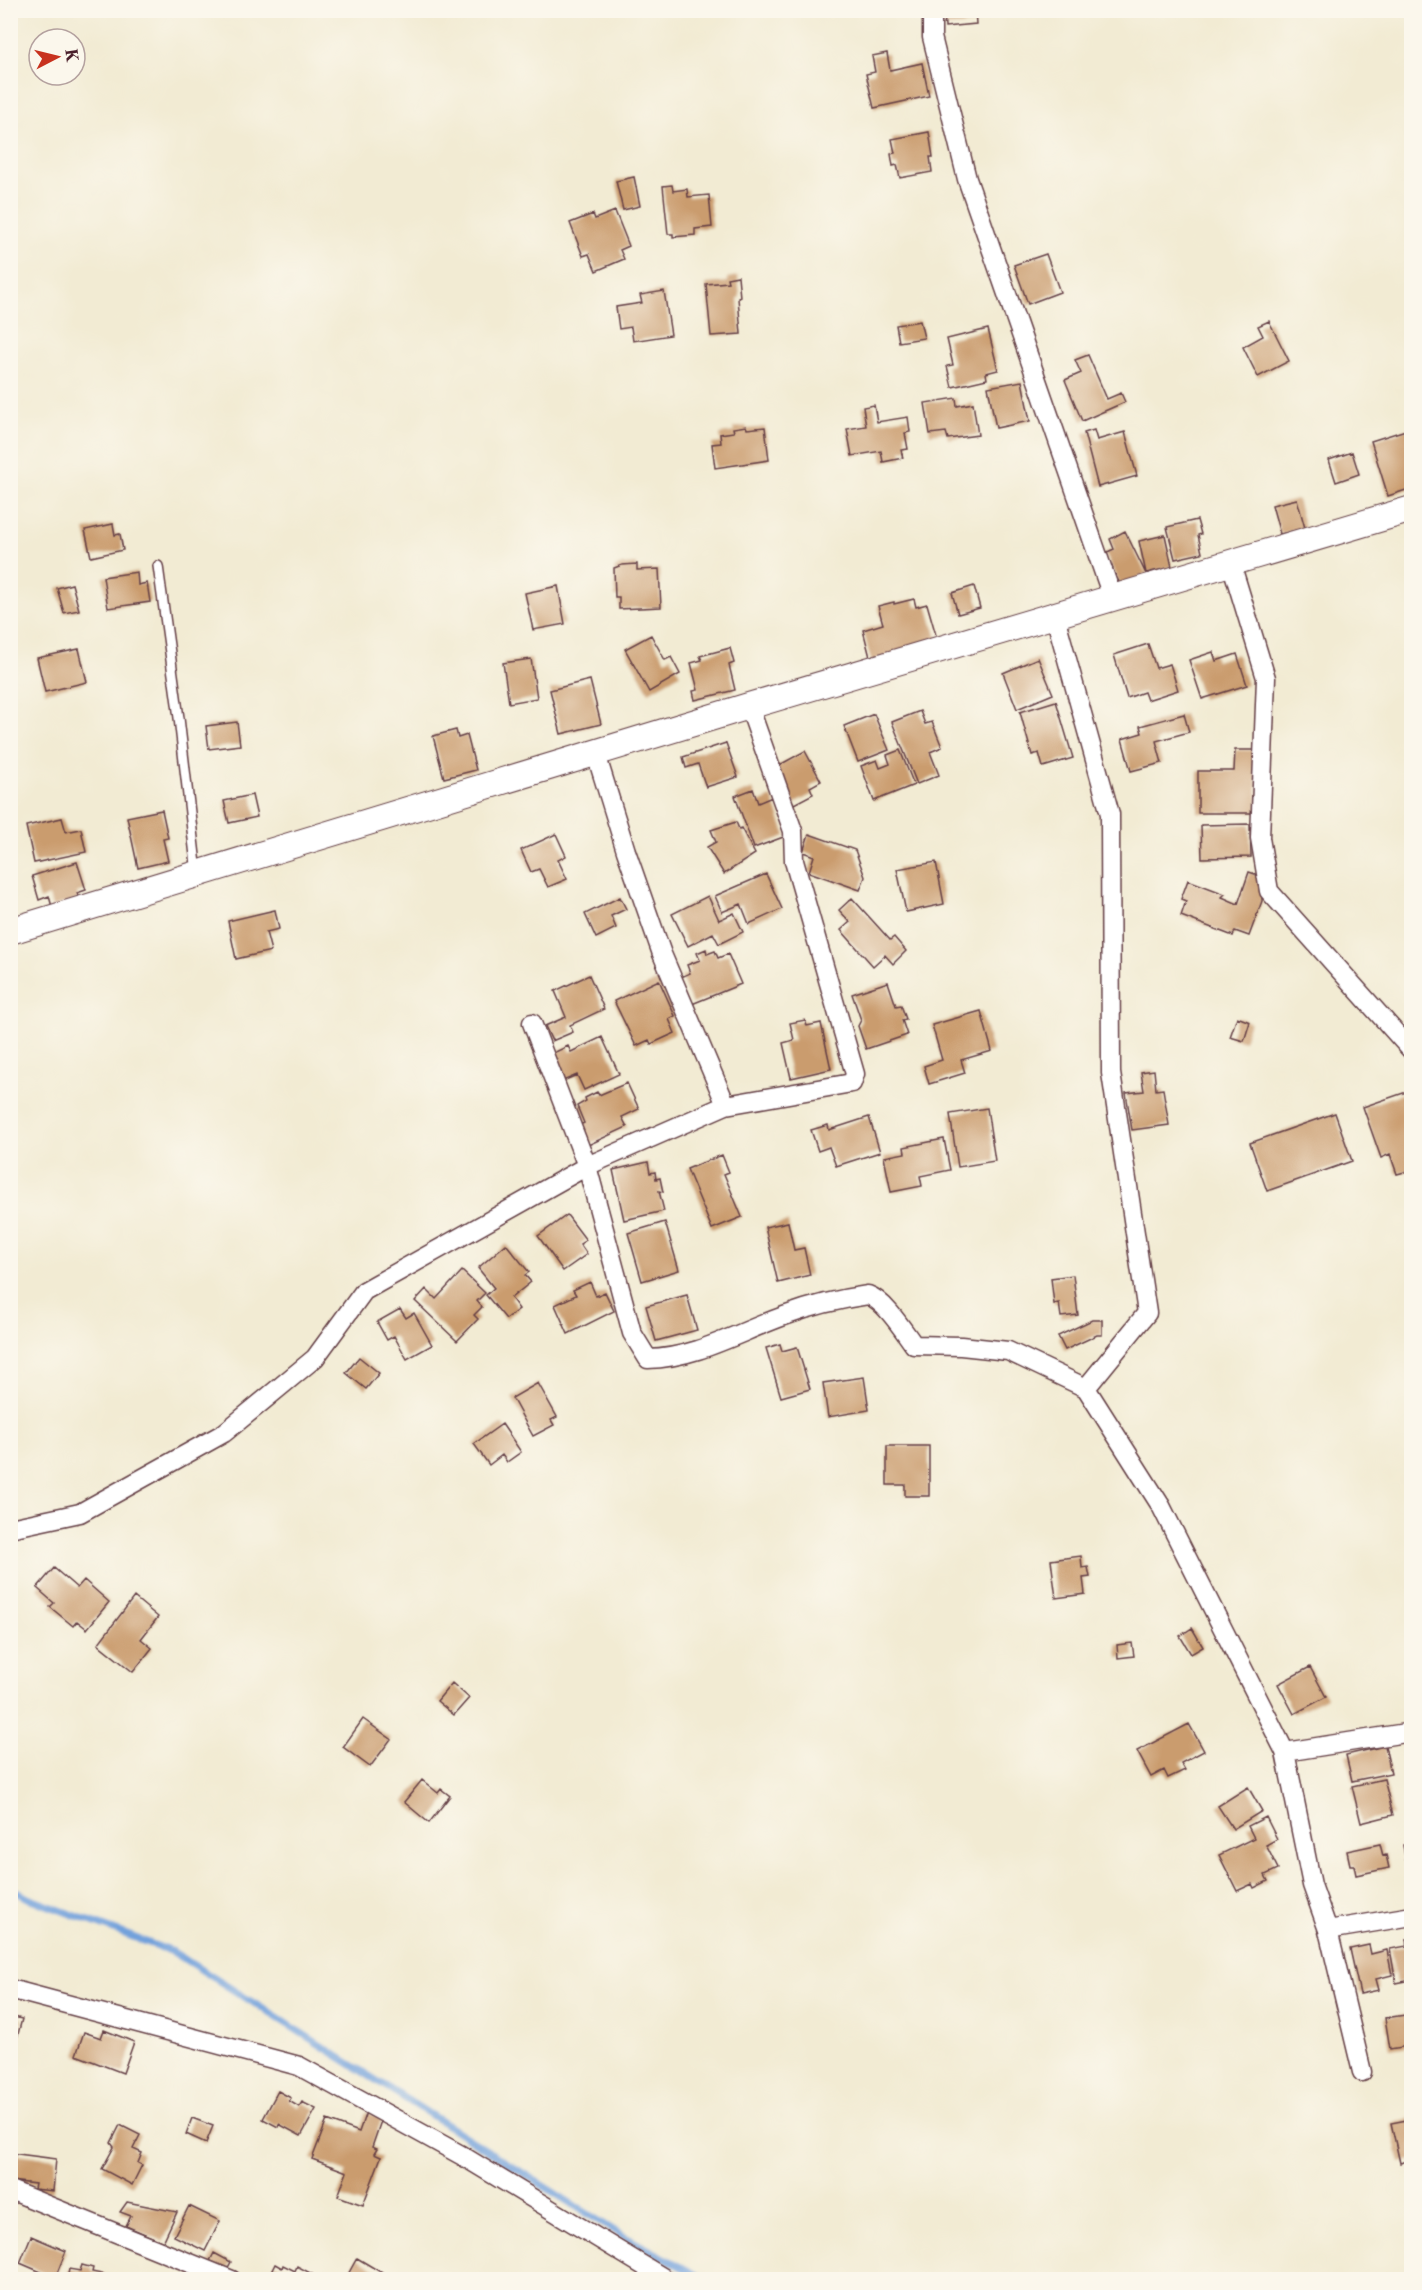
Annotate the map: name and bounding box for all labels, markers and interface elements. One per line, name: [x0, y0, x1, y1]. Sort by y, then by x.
north arrow: [27, 27, 87, 87]
text: K: [61, 48, 83, 64]

